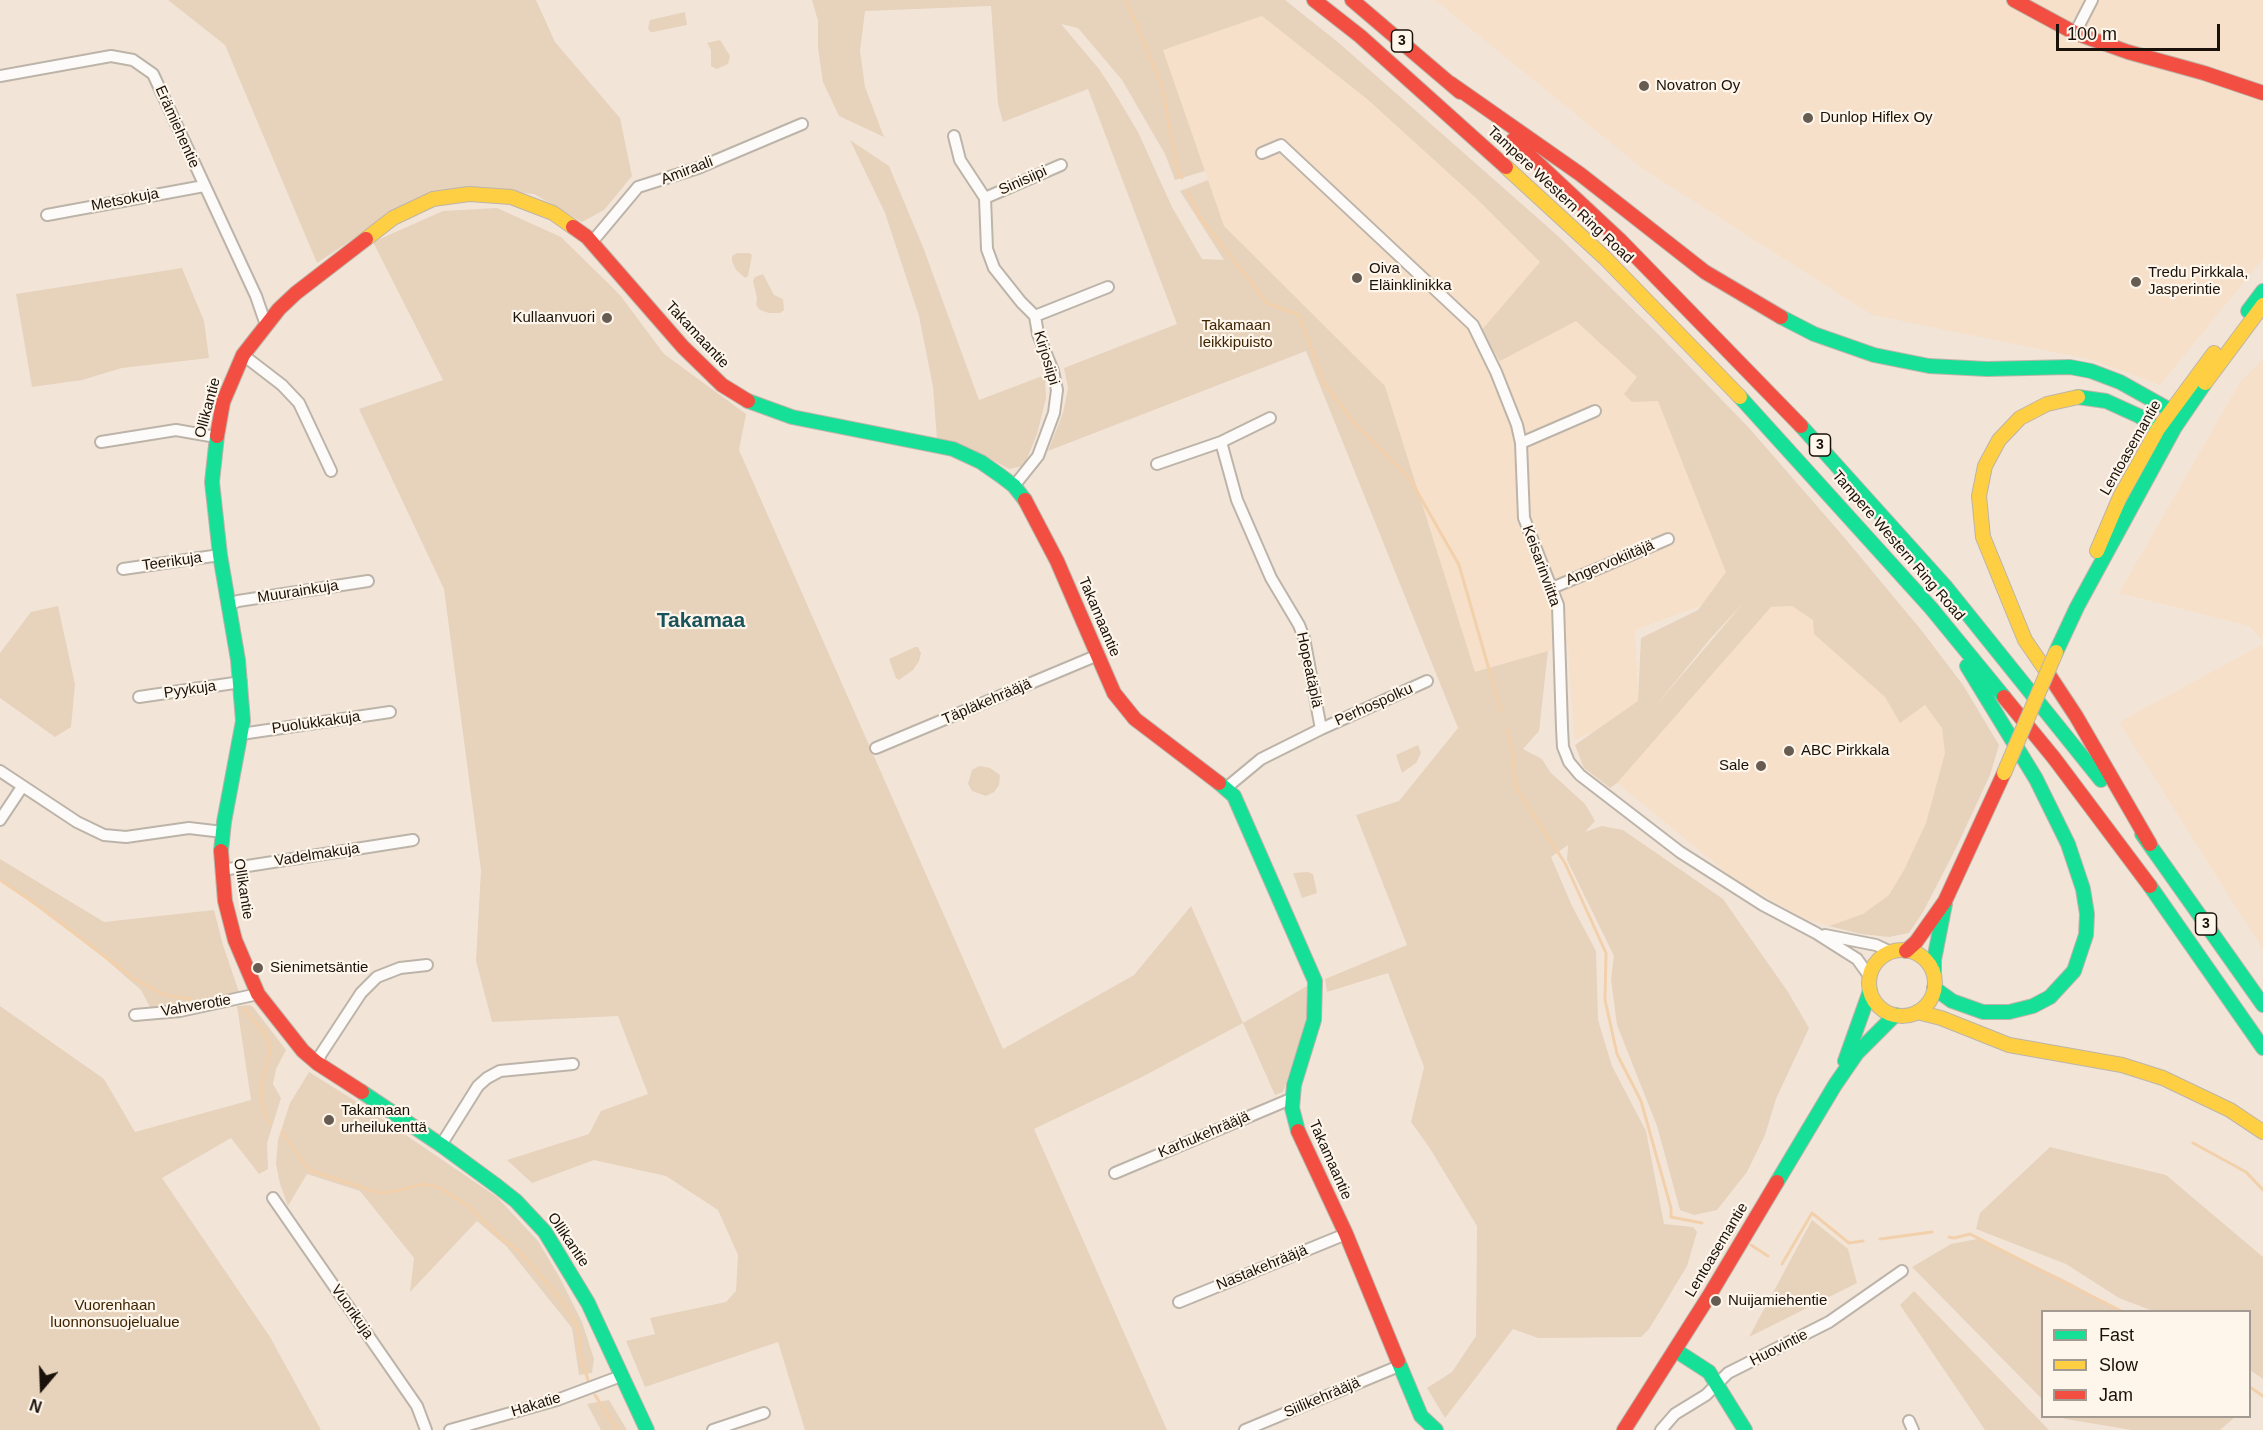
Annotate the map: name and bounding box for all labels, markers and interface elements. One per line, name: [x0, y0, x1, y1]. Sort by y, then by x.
scale bar: [2059, 12, 2222, 50]
text: 100 m: [2067, 24, 2117, 44]
road number: 3: [1392, 30, 1412, 52]
place label: Novatron Oy: [1656, 77, 1740, 95]
marker: Novatron Oy: [1637, 79, 1651, 93]
street label: Erämiehentie: [151, 83, 203, 171]
place label: Dunlop Hiflex Oy: [1820, 109, 1933, 127]
marker: Dunlop Hiflex Oy: [1801, 111, 1815, 125]
street label: Tampere Western Ring Road: [1483, 123, 1637, 267]
street label: Amiraali: [658, 153, 716, 189]
street label: Sinisiipi: [996, 162, 1050, 200]
street label: Metsokuja: [90, 185, 160, 215]
place label: Oiva Eläinklinikka: [1369, 260, 1452, 295]
place label: Tredu Pirkkala, Jasperintie: [2148, 264, 2248, 299]
marker: Oiva Eläinklinikka: [1350, 271, 1364, 285]
marker: Tredu Pirkkala, Jasperintie: [2129, 275, 2143, 289]
street label: Takamaantie: [661, 298, 733, 372]
place label: Kullaanvuori: [512, 309, 595, 327]
marker: Kullaanvuori: [600, 311, 614, 325]
park label: Takamaan leikkipuisto: [1199, 317, 1273, 352]
street label: Kirjosiipi: [1029, 329, 1063, 387]
street label: Ollikantie: [191, 376, 225, 440]
street label: Lentoasemantie: [2097, 397, 2165, 499]
road number: 3: [1810, 434, 1830, 456]
street label: Tampere Western Ring Road: [1828, 467, 1968, 625]
street label: Keisarinviitta: [1518, 523, 1564, 609]
street label: Angervokiitäjä: [1563, 536, 1657, 590]
street label: Teerikuja: [141, 549, 203, 575]
street label: Takamaantie: [1074, 574, 1124, 660]
street label: Muurainkuja: [256, 577, 340, 607]
district label: Takamaa: [657, 608, 745, 634]
street label: Hopeatäplä: [1292, 631, 1326, 709]
street label: Täpläkehrääjä: [940, 675, 1034, 729]
street label: Pyykuja: [163, 677, 217, 703]
street label: Perhospolku: [1332, 680, 1416, 730]
street label: Puolukkakuja: [271, 708, 361, 738]
place label: ABC Pirkkala: [1801, 742, 1889, 760]
marker: ABC Pirkkala: [1782, 744, 1796, 758]
place label: Sale: [1719, 757, 1749, 775]
marker: Sale: [1754, 759, 1768, 773]
street label: Vadelmakuja: [273, 839, 361, 871]
street label: Ollikantie: [229, 857, 257, 921]
road number: 3: [2196, 913, 2216, 935]
place label: Sienimetsäntie: [270, 959, 368, 977]
marker: Sienimetsäntie: [251, 961, 265, 975]
street label: Vahverotie: [160, 991, 232, 1021]
place label: Takamaan urheilukenttä: [341, 1102, 427, 1137]
street label: Karhukehrääjä: [1156, 1108, 1252, 1162]
marker: Takamaan urheilukenttä: [322, 1113, 336, 1127]
street label: Takamaantie: [1304, 1117, 1356, 1203]
street label: Lentoasemantie: [1682, 1200, 1752, 1300]
street label: Ollikantie: [543, 1209, 593, 1271]
street label: Nastakehrääjä: [1214, 1242, 1310, 1294]
street label: Vuorikuja: [327, 1281, 377, 1343]
place label: Nuijamiehentie: [1728, 1292, 1827, 1310]
marker: Nuijamiehentie: [1709, 1294, 1723, 1308]
park label: Vuorenhaan luonnonsuojelualue: [50, 1297, 180, 1332]
legend: [2041, 1310, 2251, 1418]
text: Fast: [2099, 1325, 2134, 1345]
street label: Huovintie: [1747, 1326, 1811, 1370]
text: Slow: [2099, 1355, 2138, 1375]
north arrow: [12, 1358, 72, 1418]
street label: Siilikehrääjä: [1281, 1374, 1363, 1422]
text: Jam: [2099, 1385, 2133, 1405]
street label: Hakatie: [509, 1389, 563, 1421]
text: N: [28, 1396, 44, 1415]

